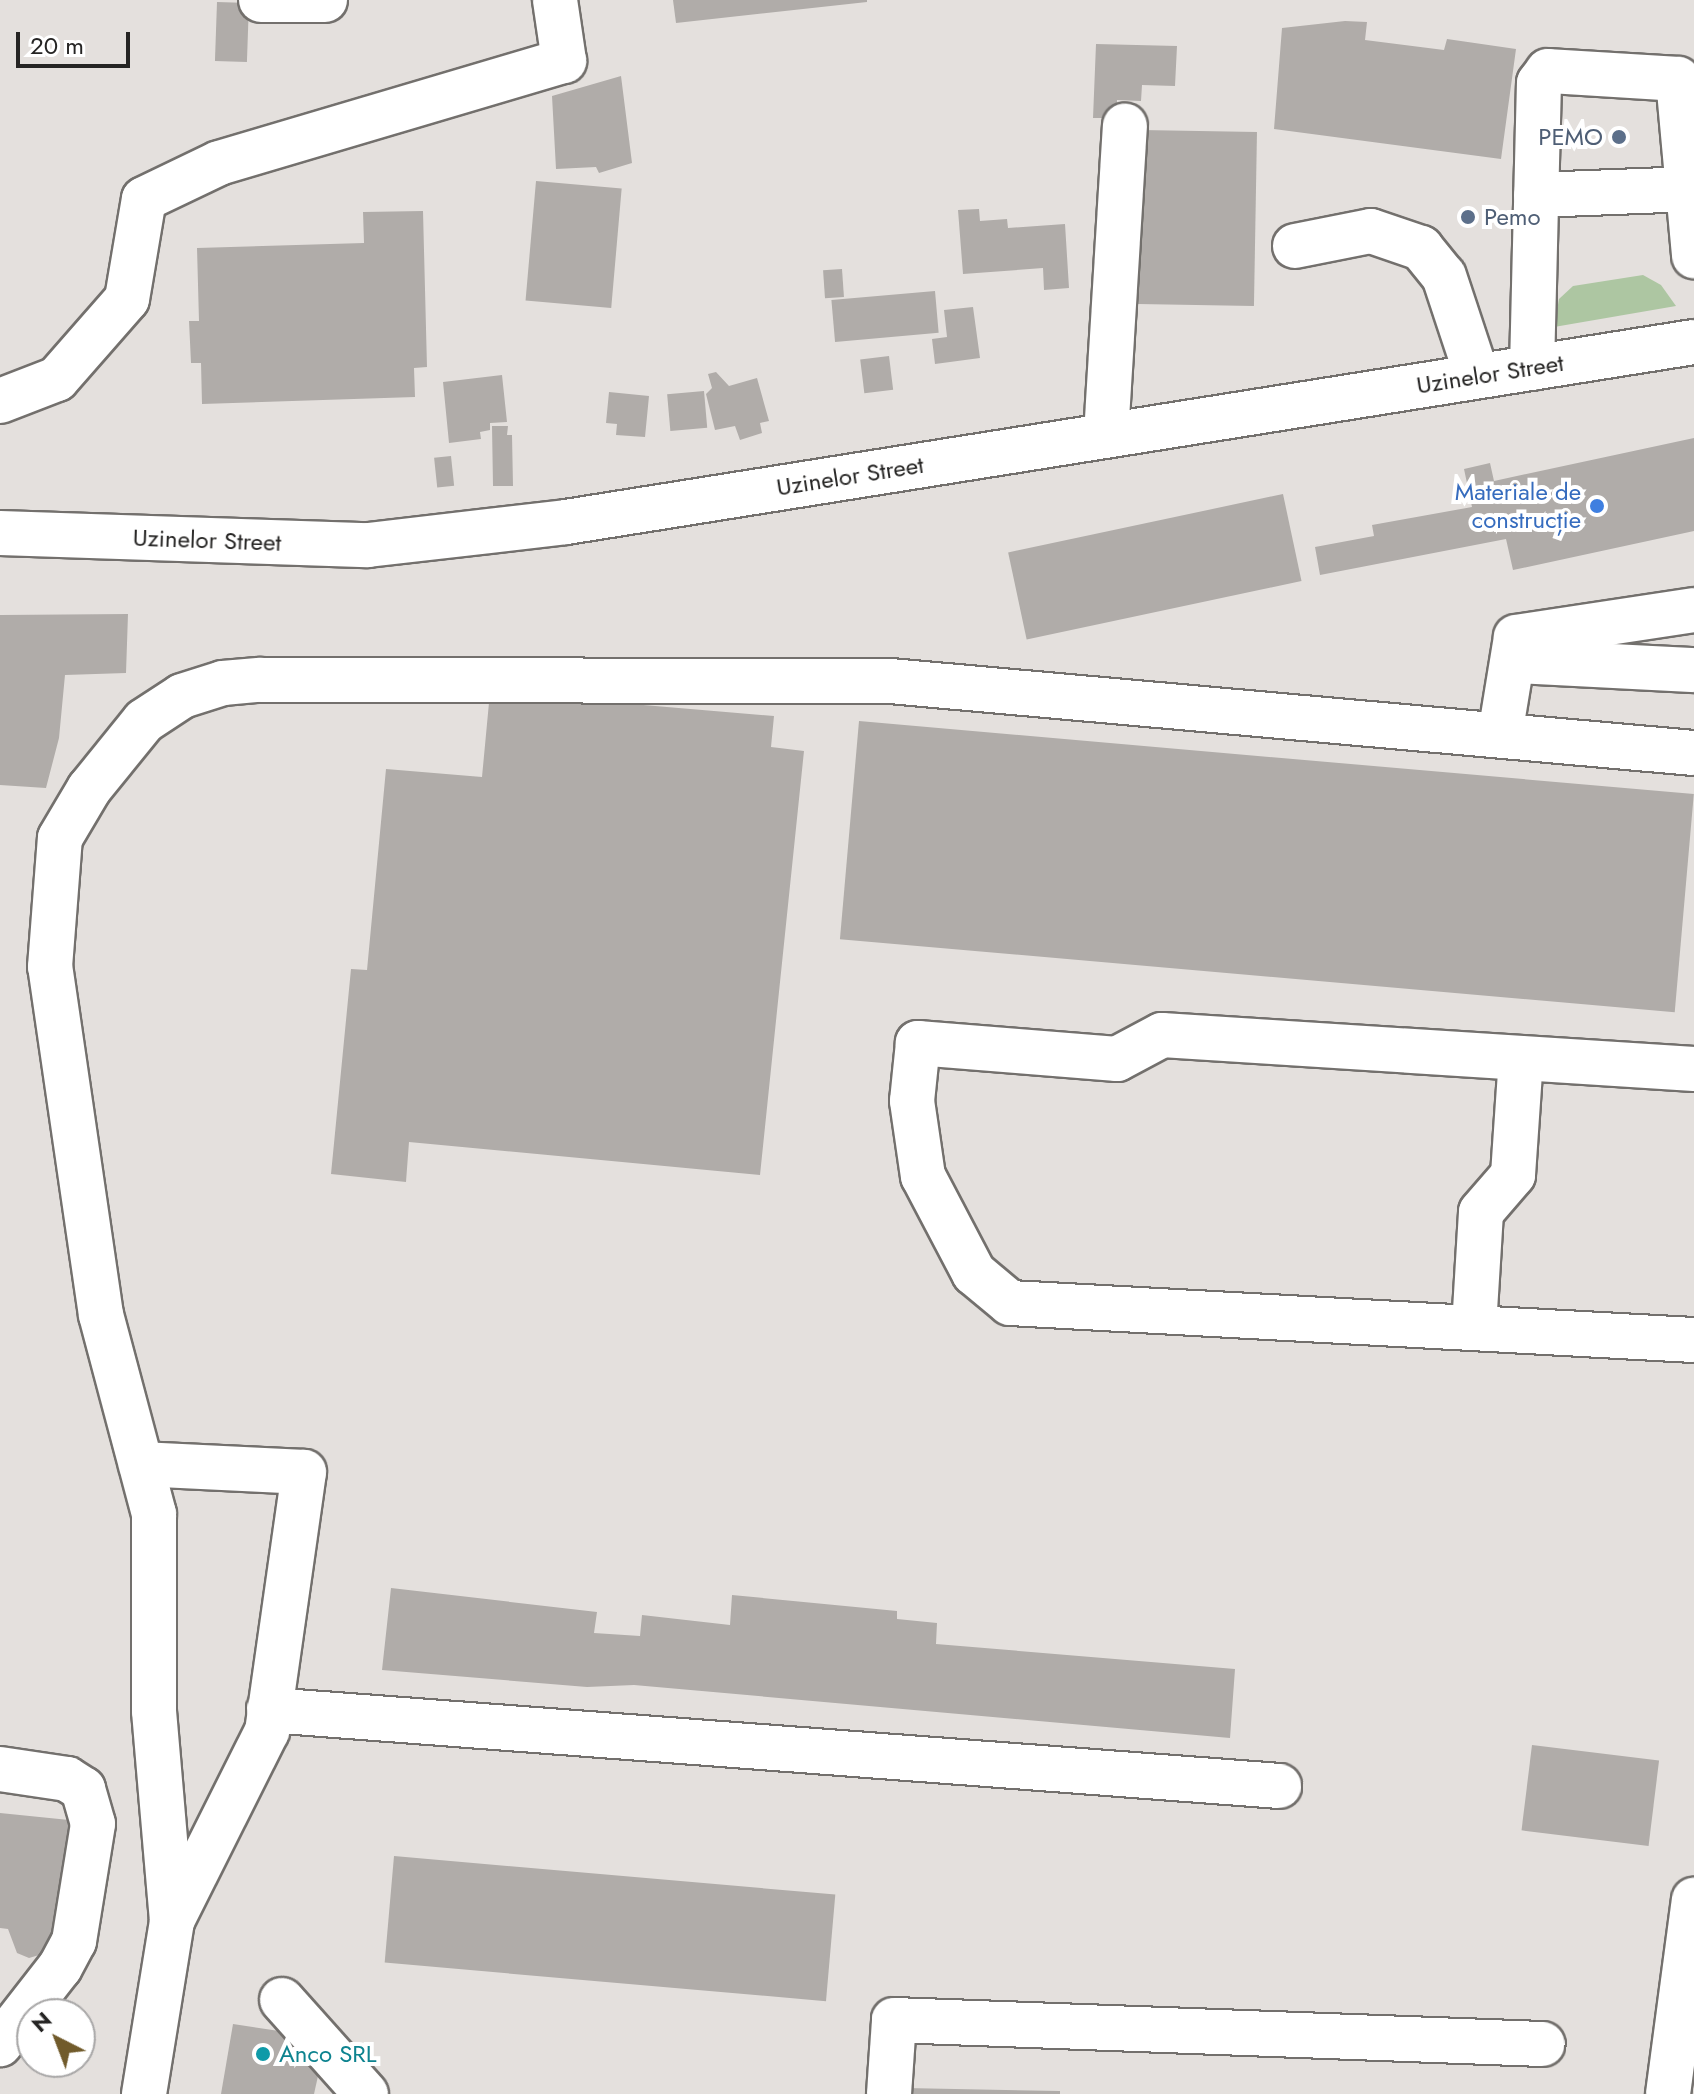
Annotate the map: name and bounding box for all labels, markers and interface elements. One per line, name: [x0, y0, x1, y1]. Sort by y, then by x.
scale bar: [20, 16, 134, 66]
text: 20 m: [30, 28, 84, 63]
place label: PEMO: [1538, 123, 1603, 151]
marker: PEMO: [1610, 128, 1628, 146]
place label: Pemo: [1484, 203, 1541, 231]
marker: Pemo: [1459, 208, 1477, 226]
street label: Uzinelor Street: [1414, 348, 1566, 400]
street label: Uzinelor Street: [774, 450, 926, 502]
place label: Materiale de construcție: [1455, 478, 1581, 534]
marker: Materiale de construcție: [1588, 497, 1606, 515]
street label: Uzinelor Street: [132, 523, 282, 557]
north arrow: [16, 1998, 96, 2078]
text: N: [24, 2004, 58, 2039]
place label: Anco SRL: [279, 2040, 377, 2068]
marker: Anco SRL: [254, 2045, 272, 2063]

